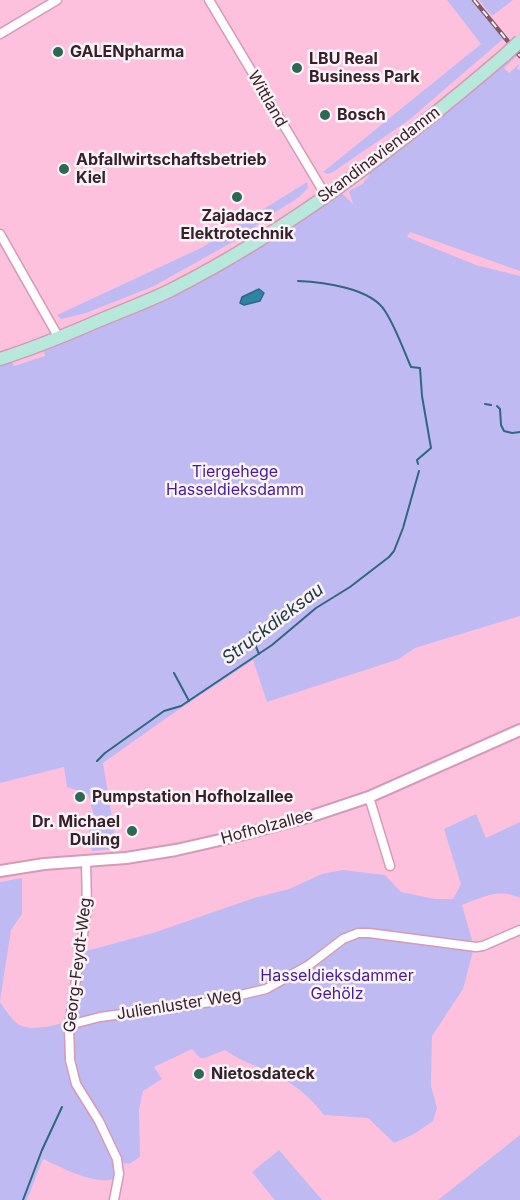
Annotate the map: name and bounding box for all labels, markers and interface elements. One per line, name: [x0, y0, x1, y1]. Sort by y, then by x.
place label: GALENpharma: [70, 42, 184, 62]
marker: GALENpharma: [51, 45, 65, 59]
place label: LBU Real Business Park: [309, 49, 420, 87]
marker: LBU Real Business Park: [290, 61, 304, 75]
street label: Wittland: [243, 67, 291, 131]
street label: Skandinaviendamm: [314, 103, 444, 207]
place label: Bosch: [337, 105, 386, 125]
marker: Bosch: [318, 108, 332, 122]
place label: Abfallwirtschaftsbetrieb Kiel: [76, 150, 267, 188]
marker: Abfallwirtschaftsbetrieb Kiel: [57, 162, 71, 176]
marker: Zajadacz Elektrotechnik: [230, 190, 244, 204]
place label: Zajadacz Elektrotechnik: [181, 206, 293, 244]
park label: Tiergehege Hasseldieksdamm: [166, 462, 304, 500]
water label: Struckdieksau: [218, 579, 328, 669]
place label: Pumpstation Hofholzallee: [92, 787, 293, 807]
marker: Pumpstation Hofholzallee: [73, 790, 87, 804]
street label: Hofholzallee: [219, 805, 315, 849]
place label: Dr. Michael Duling: [32, 812, 120, 850]
marker: Dr. Michael Duling: [125, 824, 139, 838]
street label: Georg-Feydt-Weg: [60, 896, 96, 1034]
park label: Hasseldieksdammer Gehölz: [260, 966, 414, 1004]
street label: Julienluster Weg: [115, 986, 243, 1024]
place label: Nietosdateck: [211, 1064, 315, 1084]
marker: Nietosdateck: [192, 1067, 206, 1081]

